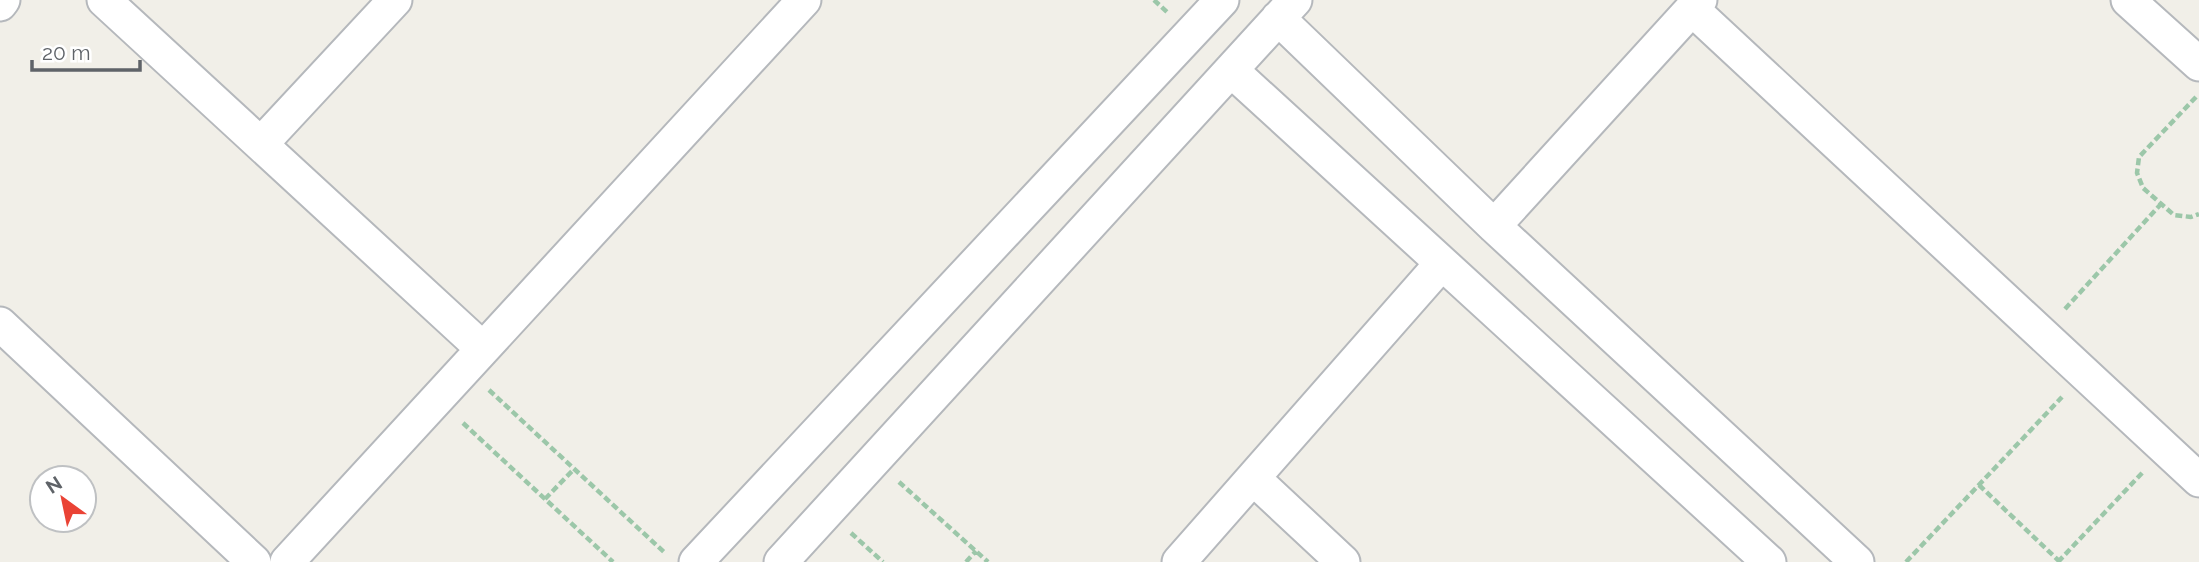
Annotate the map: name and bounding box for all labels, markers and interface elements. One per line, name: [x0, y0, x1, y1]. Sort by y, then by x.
scale bar: [32, 28, 140, 72]
text: 20 m: [42, 40, 90, 65]
north arrow: [28, 464, 98, 534]
text: N: [42, 472, 66, 498]

